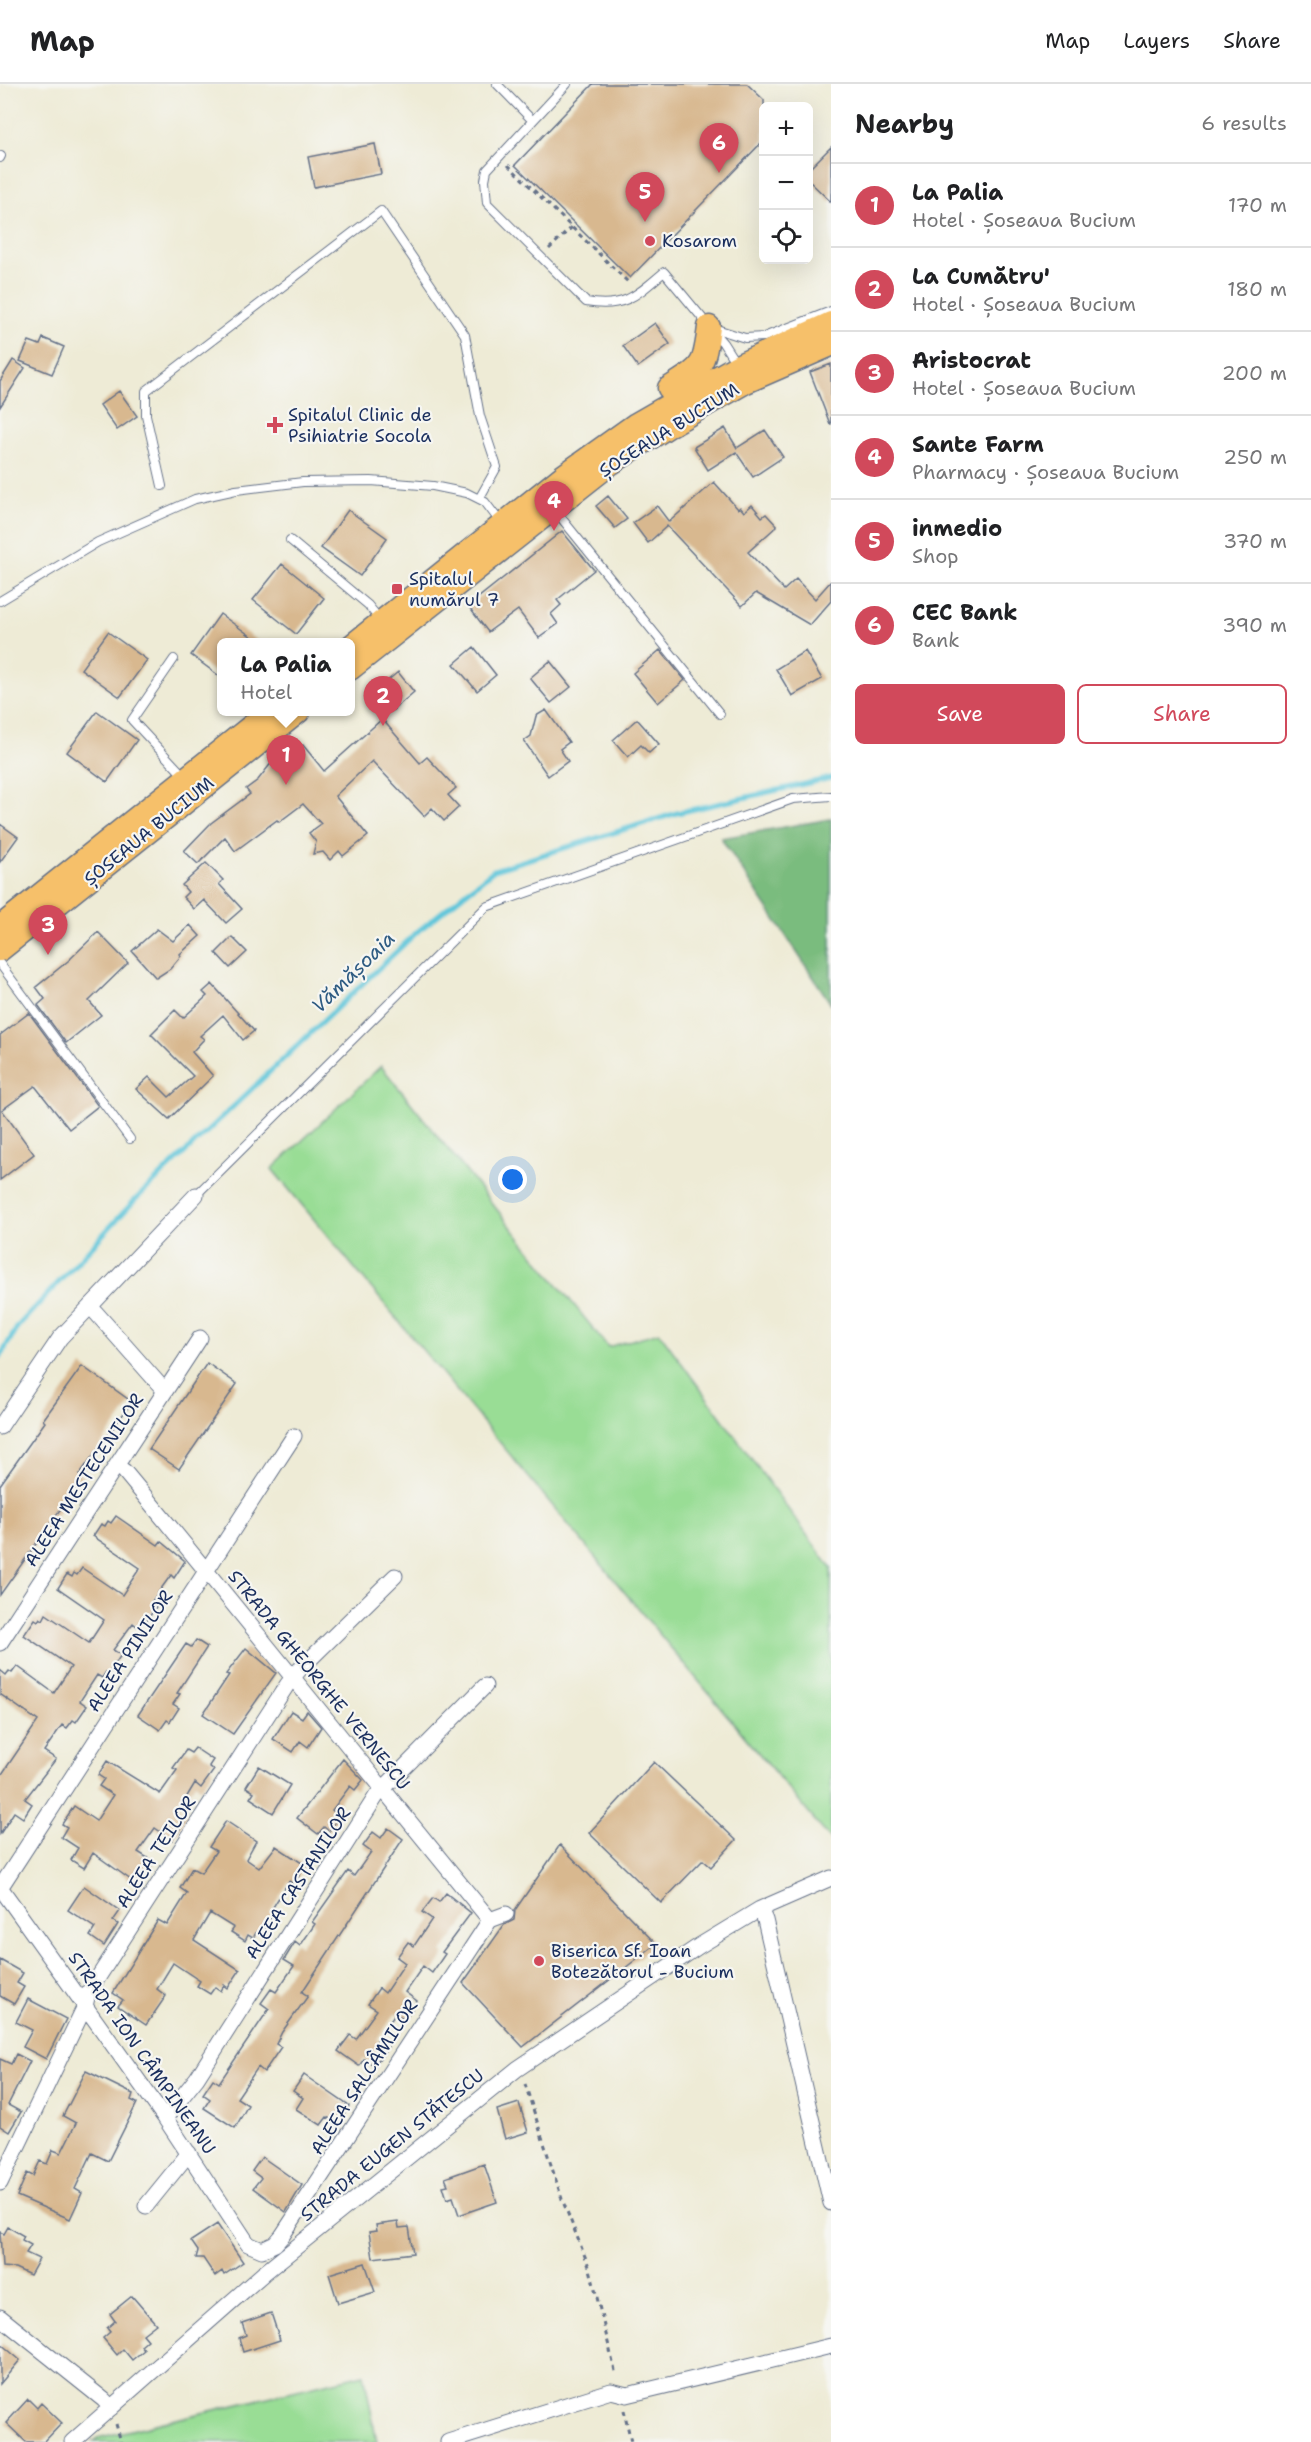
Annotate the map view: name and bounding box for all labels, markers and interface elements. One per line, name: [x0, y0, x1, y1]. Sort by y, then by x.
text: Map: [30, 22, 95, 60]
text: Map: [1045, 27, 1090, 55]
text: Layers: [1123, 27, 1190, 55]
text: Share: [1223, 27, 1281, 55]
map controls: [759, 102, 813, 264]
button: +: [759, 102, 813, 156]
text: Nearby: [855, 106, 954, 141]
text: 6 results: [1201, 110, 1287, 136]
pin: 6: [700, 124, 738, 173]
button: −: [759, 156, 813, 210]
pin: 5: [626, 172, 664, 222]
text: La Palia: [912, 178, 1003, 207]
text: 1: [870, 192, 879, 218]
text: 170 m: [1228, 192, 1287, 218]
text: Hotel · Șoseaua Bucium: [912, 207, 1136, 233]
button: locate: [759, 210, 813, 264]
place label: Kosarom: [662, 229, 737, 253]
marker: Kosarom: [643, 234, 657, 248]
text: La Cumătru': [912, 262, 1050, 291]
text: 2: [868, 276, 882, 302]
text: 180 m: [1227, 276, 1287, 302]
text: Hotel · Șoseaua Bucium: [912, 291, 1136, 317]
text: Aristocrat: [912, 346, 1031, 375]
text: 3: [868, 360, 882, 386]
text: 200 m: [1222, 360, 1287, 386]
text: Hotel · Șoseaua Bucium: [912, 375, 1136, 401]
street label: ȘOSEAUA BUCIUM: [594, 377, 744, 483]
place label: Spitalul Clinic de Psihiatrie Socola: [288, 403, 432, 448]
marker: Spitalul Clinic de Psihiatrie Socola: [266, 416, 284, 434]
text: Sante Farm: [912, 430, 1044, 459]
text: 4: [868, 444, 882, 470]
text: 250 m: [1223, 444, 1287, 470]
text: Pharmacy · Șoseaua Bucium: [912, 459, 1179, 485]
pin: 4: [534, 482, 574, 531]
text: inmedio: [912, 514, 1002, 543]
text: 5: [868, 528, 881, 554]
text: 370 m: [1223, 528, 1287, 554]
text: Shop: [912, 543, 959, 569]
place label: Spitalul numărul 7: [409, 567, 499, 612]
marker: Spitalul numărul 7: [390, 582, 404, 596]
text: CEC Bank: [912, 598, 1018, 627]
text: 6: [868, 612, 882, 638]
text: 390 m: [1222, 612, 1287, 638]
text: Bank: [912, 627, 960, 653]
popup: [217, 638, 355, 716]
text: La Palia: [240, 650, 332, 679]
pin: 2: [364, 676, 403, 726]
text: Hotel: [240, 679, 292, 705]
button: Save: [855, 684, 1065, 744]
button: Share: [1077, 684, 1287, 744]
pin: 1: [266, 736, 306, 785]
street label: ȘOSEAUA BUCIUM: [79, 771, 219, 891]
pin: 3: [28, 906, 68, 955]
water label: Vămășoaia: [306, 926, 401, 1019]
your location: [498, 1165, 527, 1194]
street label: ALEEA MESTECENILOR: [19, 1389, 149, 1571]
street label: STRADA GHEORGHE VERNESCU: [223, 1565, 415, 1795]
street label: ALEEA PINILOR: [82, 1585, 178, 1717]
street label: ALEEA TEILOR: [111, 1791, 201, 1913]
street label: ALEEA CASTANILOR: [240, 1802, 356, 1964]
place label: Biserica Sf. Ioan Botezătorul - Bucium: [551, 1939, 734, 1984]
street label: STRADA ION CÂMPINEANU: [63, 1947, 221, 2159]
marker: Biserica Sf. Ioan Botezătorul - Bucium: [532, 1954, 546, 1968]
street label: ALEEA SALCÂMILOR: [305, 1995, 423, 2159]
street label: STRADA EUGEN STĂTESCU: [295, 2063, 489, 2227]

